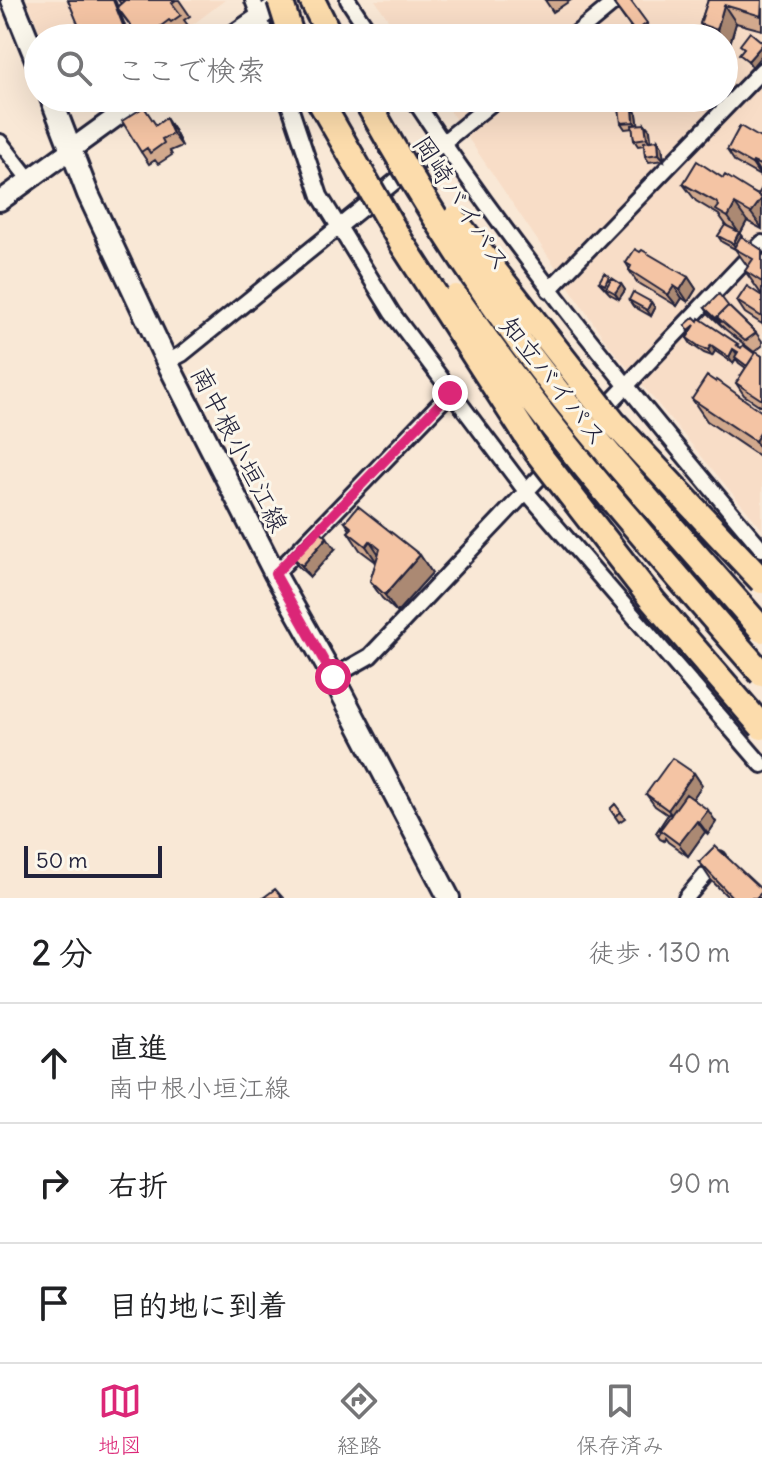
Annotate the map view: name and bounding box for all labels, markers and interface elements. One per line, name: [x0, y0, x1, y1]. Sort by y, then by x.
search box: [24, 24, 738, 112]
icon: search: [52, 46, 96, 90]
text: ここで検索: [116, 51, 266, 89]
street label: 岡崎バイパス: [406, 129, 518, 277]
street label: 知立バイパス: [493, 310, 615, 452]
street label: 南中根小垣江線: [184, 360, 296, 538]
route end: [432, 375, 468, 411]
route start: [315, 659, 351, 695]
scale bar: [24, 842, 162, 878]
text: 50 m: [36, 846, 88, 874]
text: 2 分: [32, 931, 93, 974]
text: 徒歩 · 130 m: [589, 936, 730, 969]
text: 直進: [108, 1028, 168, 1066]
icon: ahead: [32, 1041, 76, 1085]
text: 40 m: [669, 1047, 730, 1080]
text: 南中根小垣江線: [108, 1071, 290, 1104]
icon: right: [32, 1161, 76, 1205]
text: 右折: [108, 1166, 168, 1204]
text: 90 m: [669, 1167, 730, 1200]
icon: arrive: [32, 1281, 76, 1325]
text: 目的地に到着: [108, 1286, 288, 1324]
tab: 地図: [98, 1379, 142, 1459]
tab: 経路: [337, 1379, 381, 1459]
tab: 保存済み: [576, 1379, 664, 1459]

